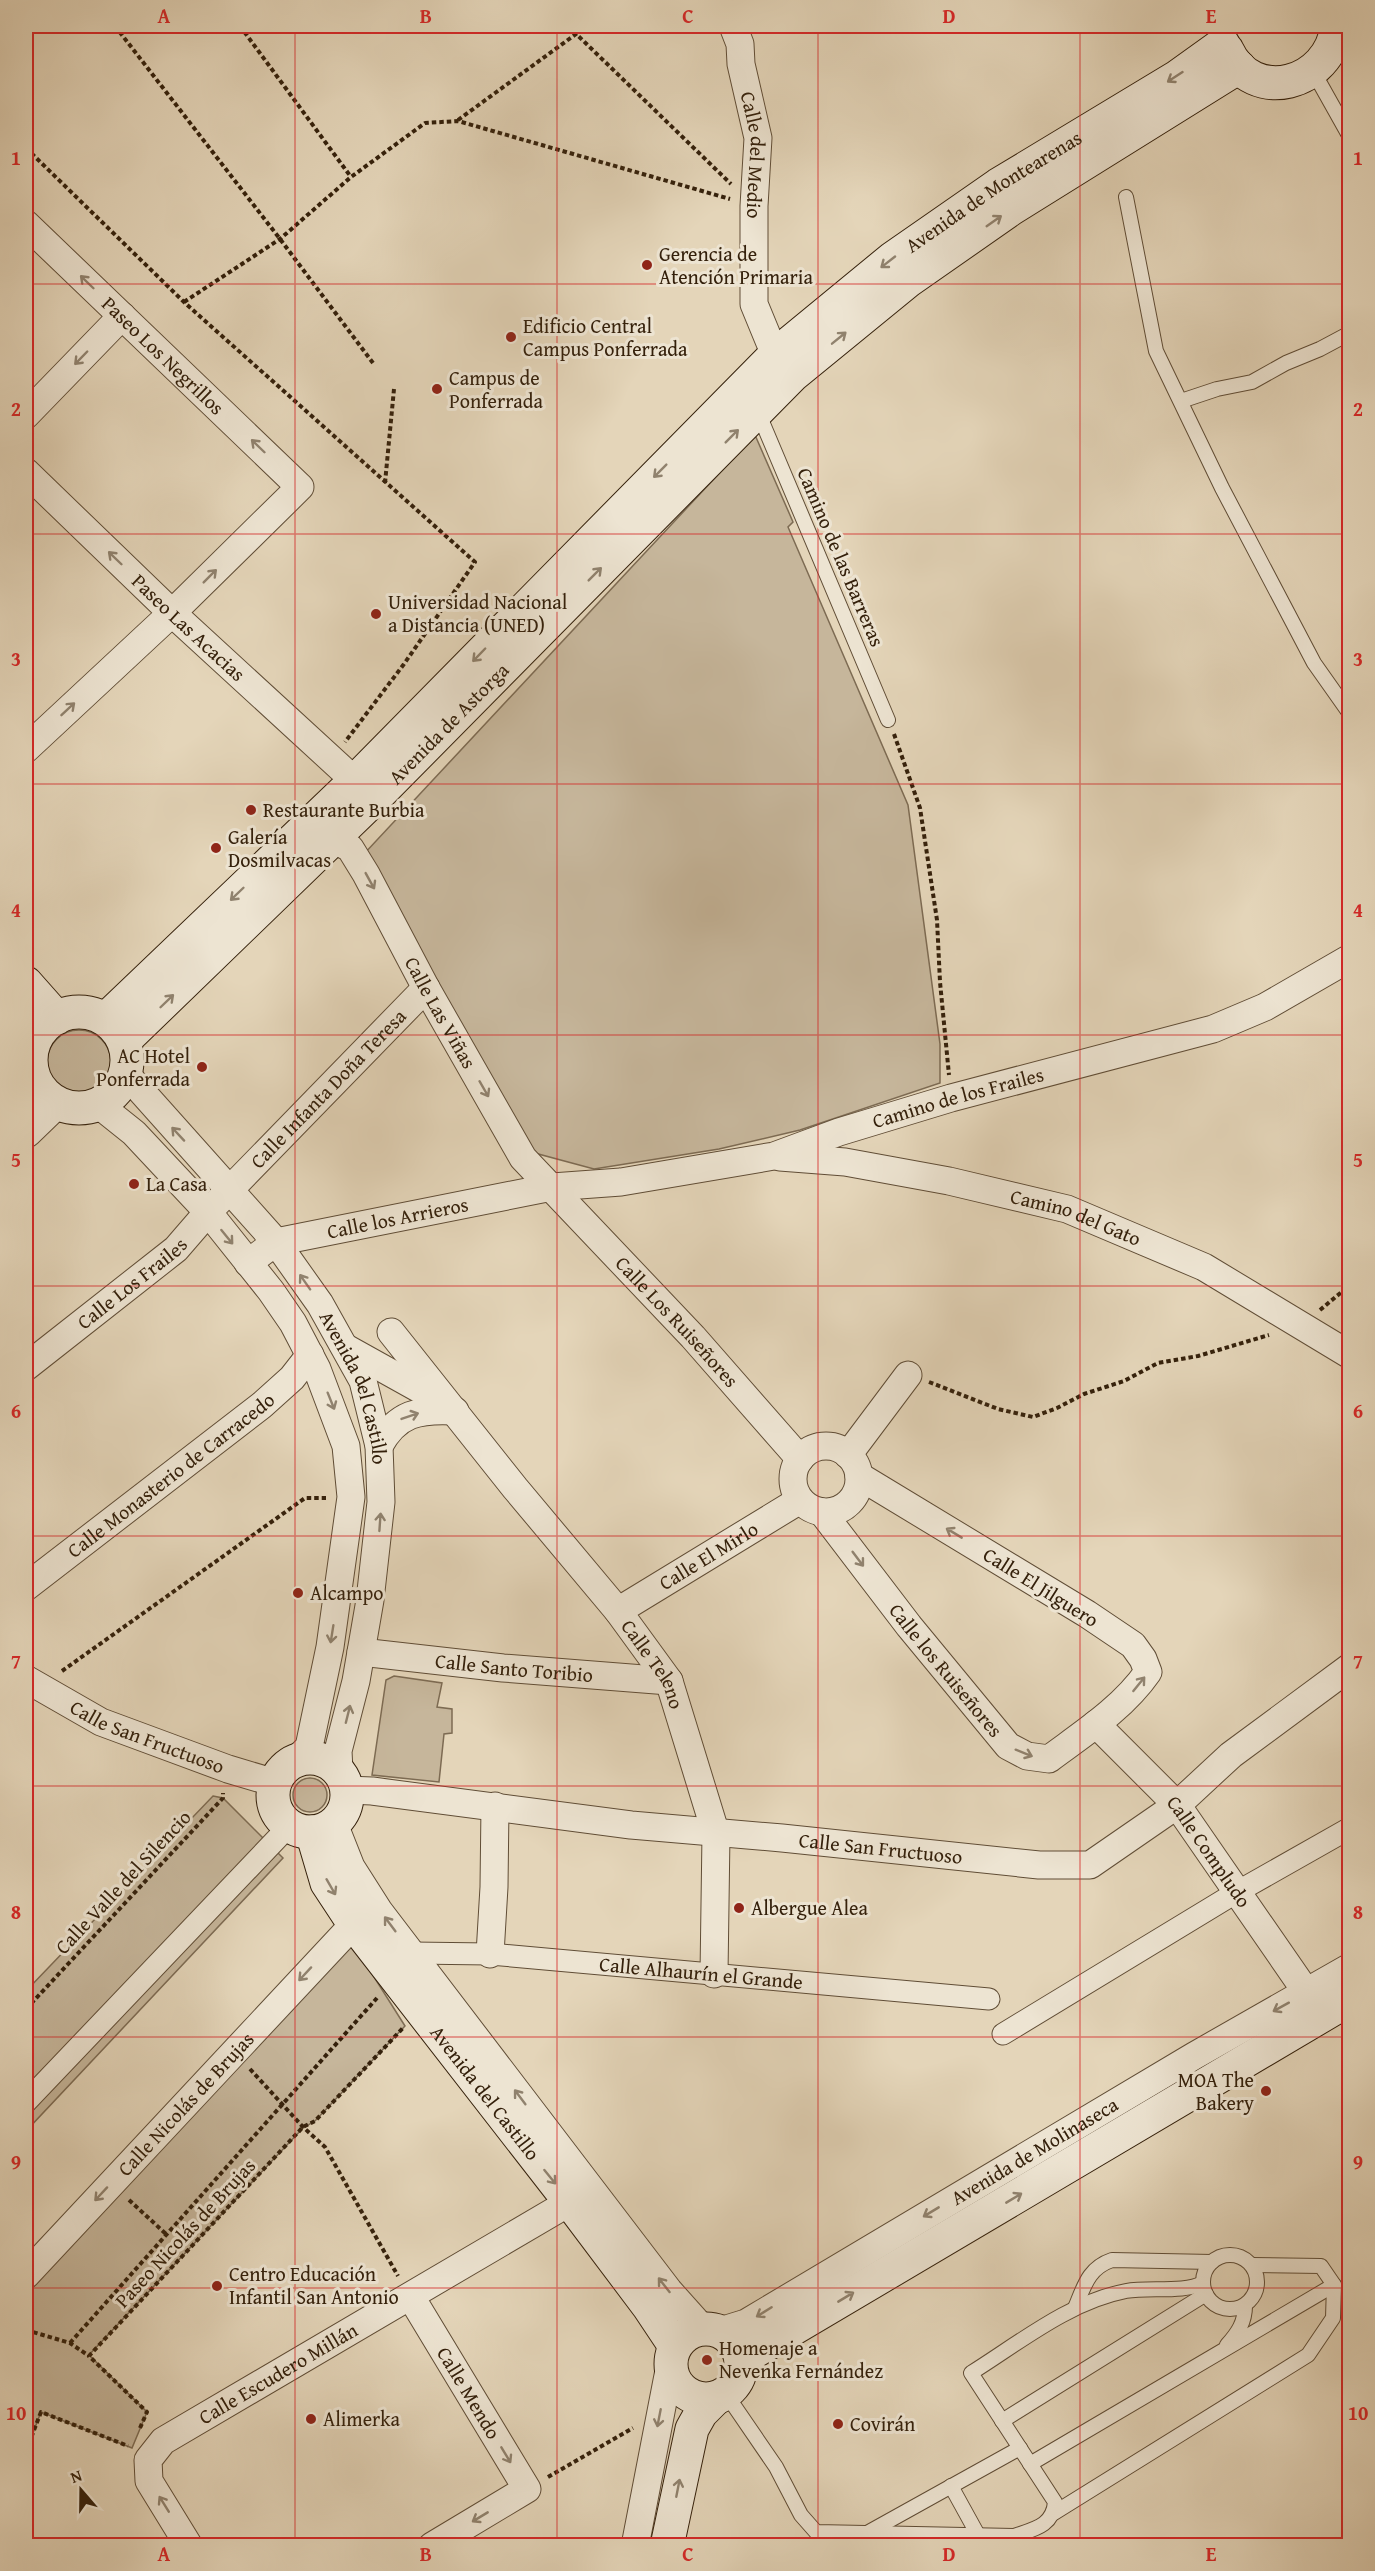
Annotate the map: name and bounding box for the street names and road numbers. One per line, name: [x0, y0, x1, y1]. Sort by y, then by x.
street label: Calle del Medio: [734, 89, 773, 219]
street label: Avenida de Montearenas: [899, 123, 1087, 259]
street label: Paseo Los Negrillos: [96, 289, 231, 421]
street label: Camino de las Barreras: [791, 463, 892, 651]
street label: Paseo Las Acacias: [126, 567, 252, 688]
street label: Avenida de Astorga: [381, 655, 515, 791]
street label: Calle Las Viñas: [398, 951, 484, 1074]
street label: Calle Infanta Doña Teresa: [243, 1001, 413, 1175]
street label: Camino de los Frailes: [869, 1059, 1047, 1135]
street label: Camino del Gato: [1008, 1181, 1146, 1253]
street label: Calle los Arrieros: [324, 1189, 471, 1246]
street label: Calle Los Frailes: [70, 1231, 194, 1336]
street label: Calle Los Ruiseñores: [609, 1249, 746, 1393]
street label: Avenida del Castillo: [313, 1305, 395, 1465]
street label: Calle Monasterio de Carracedo: [61, 1385, 281, 1564]
street label: Calle El Mirlo: [653, 1514, 763, 1597]
street label: Calle El Jilguero: [978, 1539, 1105, 1634]
street label: Calle los Ruiseñores: [883, 1597, 1010, 1743]
street label: Calle Teleno: [615, 1613, 692, 1712]
street label: Calle Santo Toribio: [434, 1645, 594, 1689]
street label: Calle San Fructuoso: [65, 1692, 229, 1780]
street label: Calle Compludo: [1161, 1788, 1259, 1913]
street label: Calle Valle del Silencio: [48, 1803, 197, 1960]
street label: Calle San Fructuoso: [798, 1825, 964, 1871]
street label: Calle Alhaurín el Grande: [598, 1949, 804, 1996]
street label: Avenida del Castillo: [424, 2019, 547, 2166]
street label: Calle Nicolás de Brujas: [111, 2025, 260, 2182]
street label: Avenida de Molinaseca: [945, 2089, 1124, 2212]
street label: Paseo Nicolás de Brujas: [108, 2151, 262, 2314]
street label: Calle Escudero Millán: [193, 2315, 363, 2431]
street label: Calle Mendo: [430, 2341, 508, 2444]

